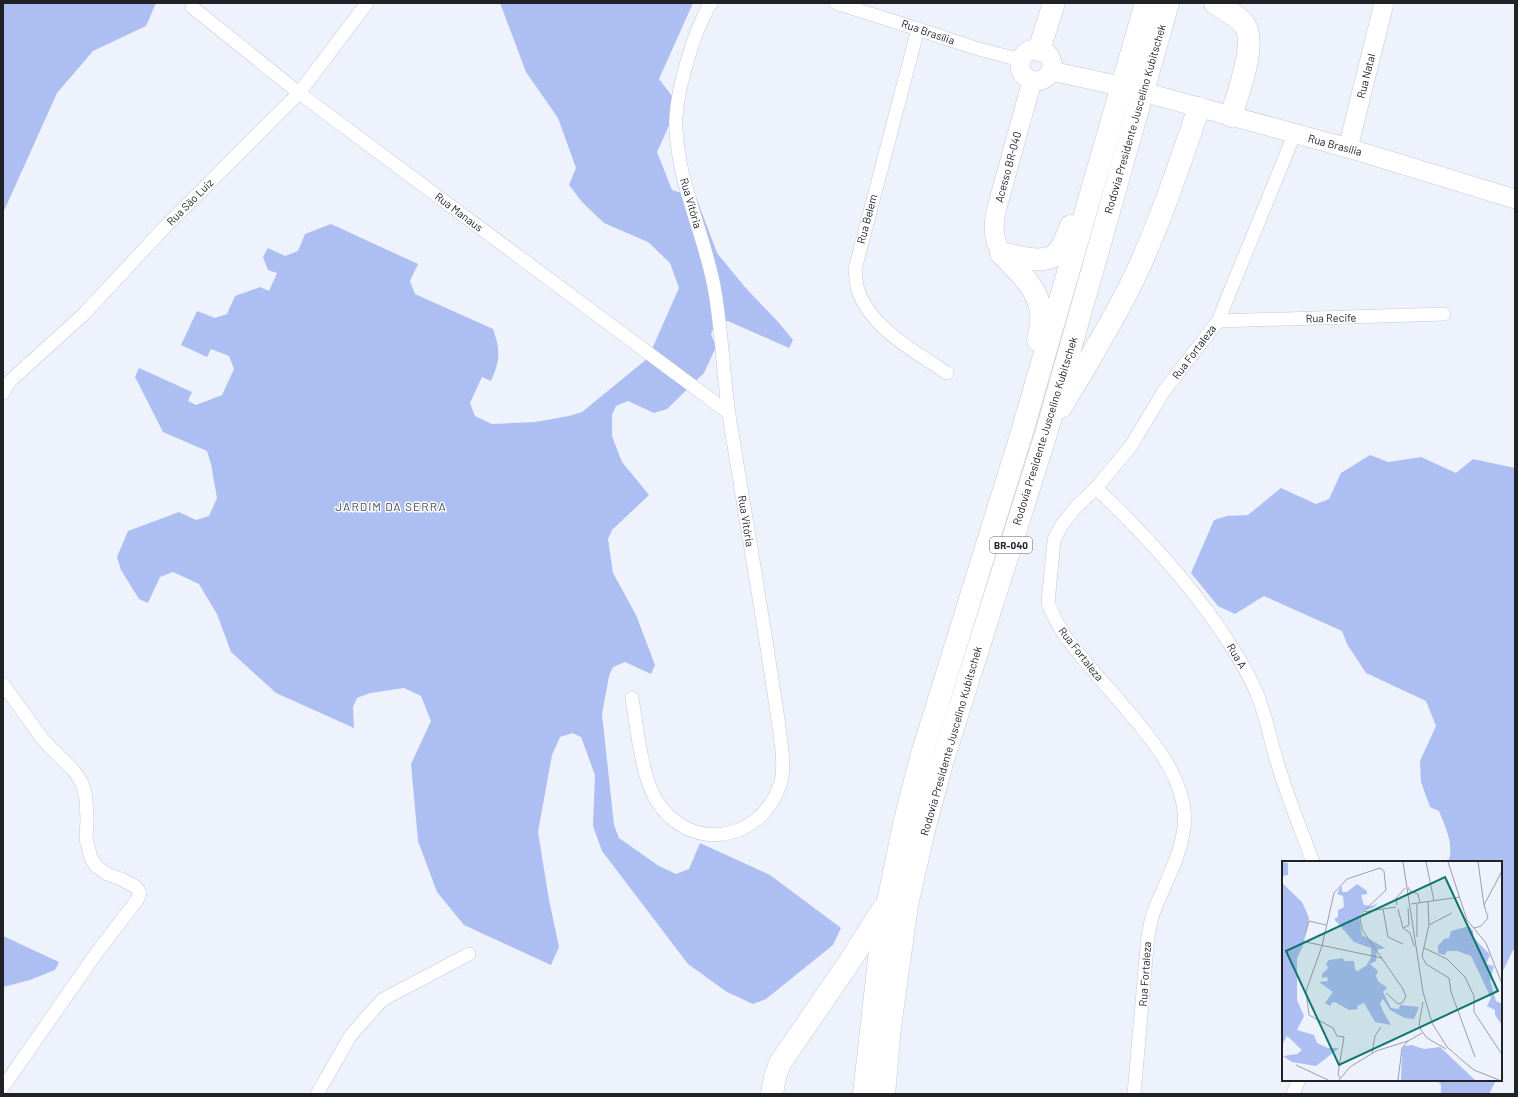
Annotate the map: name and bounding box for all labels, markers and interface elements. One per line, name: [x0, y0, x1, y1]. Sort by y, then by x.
street label: Rua Brasília: [900, 16, 957, 47]
street label: Rodovia Presidente Juscelino Kubitschek: [1101, 22, 1168, 215]
street label: Rua Natal: [1354, 52, 1377, 100]
street label: Acesso BR-040: [992, 130, 1023, 204]
street label: Rua Brasília: [1307, 131, 1364, 158]
street label: Rua São Luiz: [164, 176, 216, 228]
street label: Rua Vitória: [678, 176, 705, 230]
street label: Rua Manaus: [433, 189, 486, 234]
street label: Rua Belem: [854, 193, 879, 245]
street label: Rua Recife: [1305, 311, 1357, 324]
street label: Rua Fortaleza: [1169, 322, 1218, 382]
street label: Rodovia Presidente Juscelino Kubitschek: [1010, 335, 1080, 527]
street label: Rua Vitória: [736, 494, 757, 548]
district label: JARDIM DA SERRA: [335, 499, 447, 513]
road number: BR-040: [990, 537, 1032, 553]
street label: Rua Fortaleza: [1056, 624, 1107, 683]
street label: Rua A: [1225, 641, 1250, 671]
street label: Rodovia Presidente Juscelino Kubitschek: [917, 644, 984, 837]
inset map: [1282, 861, 1502, 1081]
street label: Rua Fortaleza: [1136, 941, 1153, 1007]

